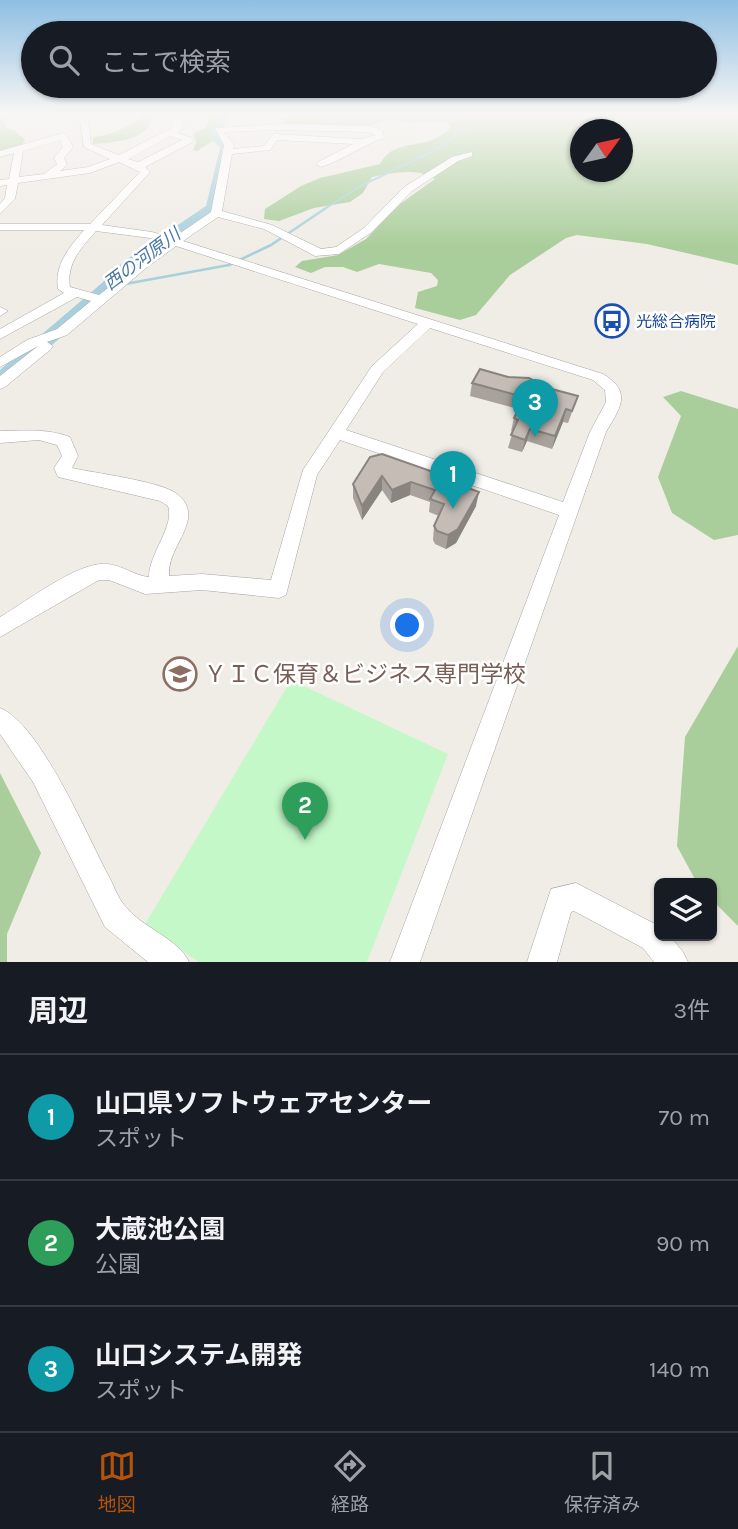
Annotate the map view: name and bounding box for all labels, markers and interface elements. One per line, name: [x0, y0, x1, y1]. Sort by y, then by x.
search box: [21, 21, 717, 98]
icon: search: [45, 41, 83, 79]
text: ここで検索: [101, 47, 231, 78]
north arrow: [570, 119, 633, 182]
water label: 西の河原川: [99, 222, 186, 295]
bus stop icon: 光総合病院: [593, 302, 631, 340]
place label: 光総合病院: [636, 312, 716, 331]
pin: 3: [512, 379, 558, 437]
pin: 1: [430, 451, 476, 509]
your location: [390, 608, 424, 642]
school or university icon: ＹＩＣ保育＆ビジネス専門学校: [161, 655, 199, 693]
place label: ＹＩＣ保育＆ビジネス専門学校: [204, 661, 526, 688]
pin: 2: [282, 782, 328, 840]
map controls: [654, 878, 717, 941]
button: layers: [654, 878, 717, 941]
text: 周辺: [28, 993, 88, 1029]
text: 3件: [673, 997, 710, 1024]
text: 山口県ソフトウェアセンター: [95, 1088, 432, 1119]
text: 1: [47, 1104, 55, 1131]
text: 70 m: [659, 1104, 710, 1131]
text: スポット: [95, 1125, 187, 1152]
text: 大蔵池公園: [95, 1214, 225, 1245]
text: 2: [44, 1230, 58, 1257]
text: 90 m: [656, 1230, 710, 1257]
text: 公園: [95, 1251, 141, 1278]
text: 山口システム開発: [95, 1340, 302, 1371]
text: 3: [44, 1356, 58, 1383]
text: 140 m: [649, 1356, 710, 1383]
text: スポット: [95, 1377, 187, 1404]
tab: 地図: [98, 1447, 136, 1516]
tab: 経路: [331, 1447, 369, 1516]
tab: 保存済み: [564, 1447, 640, 1516]

